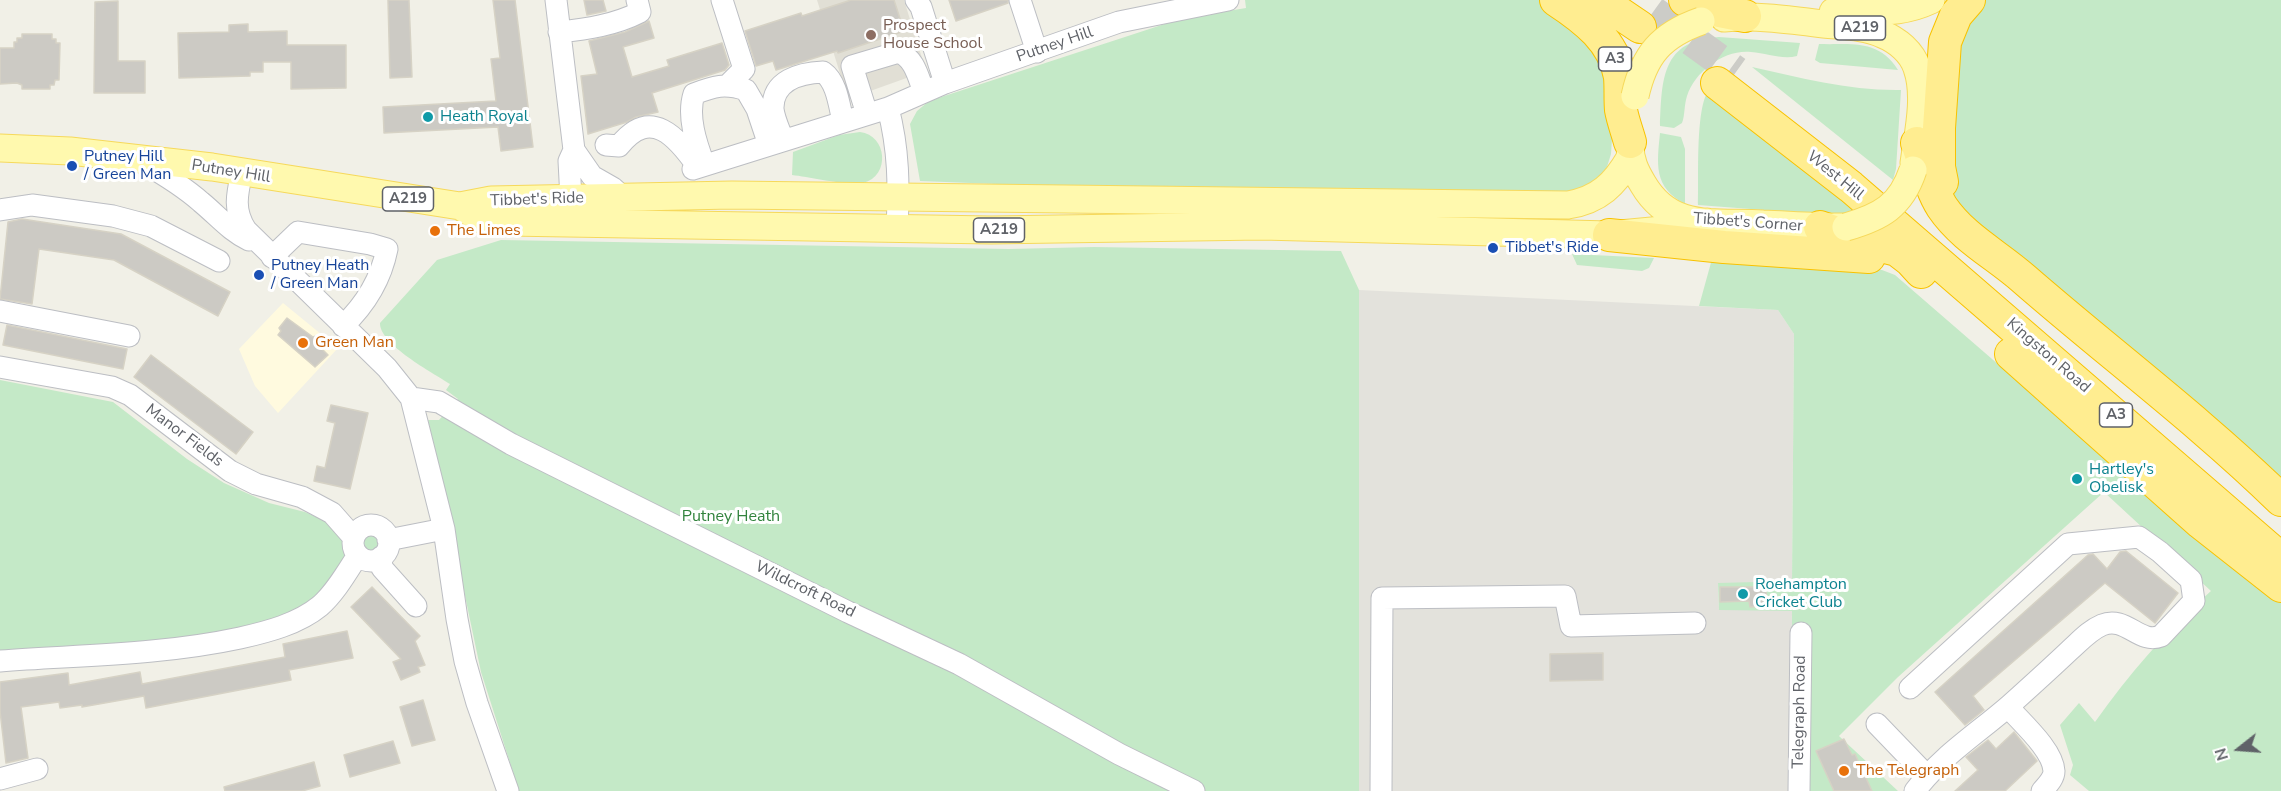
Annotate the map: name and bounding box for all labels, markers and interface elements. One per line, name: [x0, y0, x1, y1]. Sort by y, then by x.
place label: Prospect House School: [883, 16, 982, 54]
road number: A219: [1834, 16, 1886, 40]
street label: Putney Hill: [1014, 23, 1096, 67]
marker: Prospect House School: [864, 28, 878, 42]
road number: A3: [1598, 47, 1632, 71]
place label: Heath Royal: [440, 107, 529, 127]
marker: Heath Royal: [421, 110, 435, 124]
place label: Putney Hill / Green Man: [84, 147, 171, 185]
street label: West Hill: [1803, 147, 1867, 205]
street label: Putney Hill: [190, 156, 272, 188]
marker: Putney Hill / Green Man: [65, 159, 79, 173]
road number: A219: [382, 187, 434, 211]
street label: Tibbet's Ride: [490, 189, 584, 211]
street label: Tibbet's Corner: [1693, 210, 1803, 236]
road number: A219: [974, 218, 1024, 242]
place label: The Limes: [447, 221, 521, 241]
marker: The Limes: [428, 224, 442, 238]
place label: Tibbet's Ride: [1505, 238, 1599, 258]
marker: Tibbet's Ride: [1486, 241, 1500, 255]
place label: Putney Heath / Green Man: [271, 256, 369, 294]
marker: Putney Heath / Green Man: [252, 268, 266, 282]
street label: Kingston Road: [2002, 314, 2094, 398]
place label: Green Man: [315, 333, 394, 353]
marker: Green Man: [296, 336, 310, 350]
street label: Manor Fields: [141, 400, 227, 472]
road number: A3: [2100, 403, 2132, 427]
place label: Hartley's Obelisk: [2089, 460, 2154, 498]
marker: Hartley's Obelisk: [2070, 472, 2084, 486]
park label: Putney Heath: [682, 507, 780, 527]
street label: Wildcroft Road: [752, 557, 858, 623]
place label: Roehampton Cricket Club: [1755, 575, 1847, 613]
marker: Roehampton Cricket Club: [1736, 587, 1750, 601]
street label: Telegraph Road: [1789, 655, 1811, 769]
north arrow: [2209, 719, 2269, 779]
text: N: [2210, 745, 2234, 763]
place label: The Telegraph: [1856, 761, 1959, 781]
marker: The Telegraph: [1837, 764, 1851, 778]

